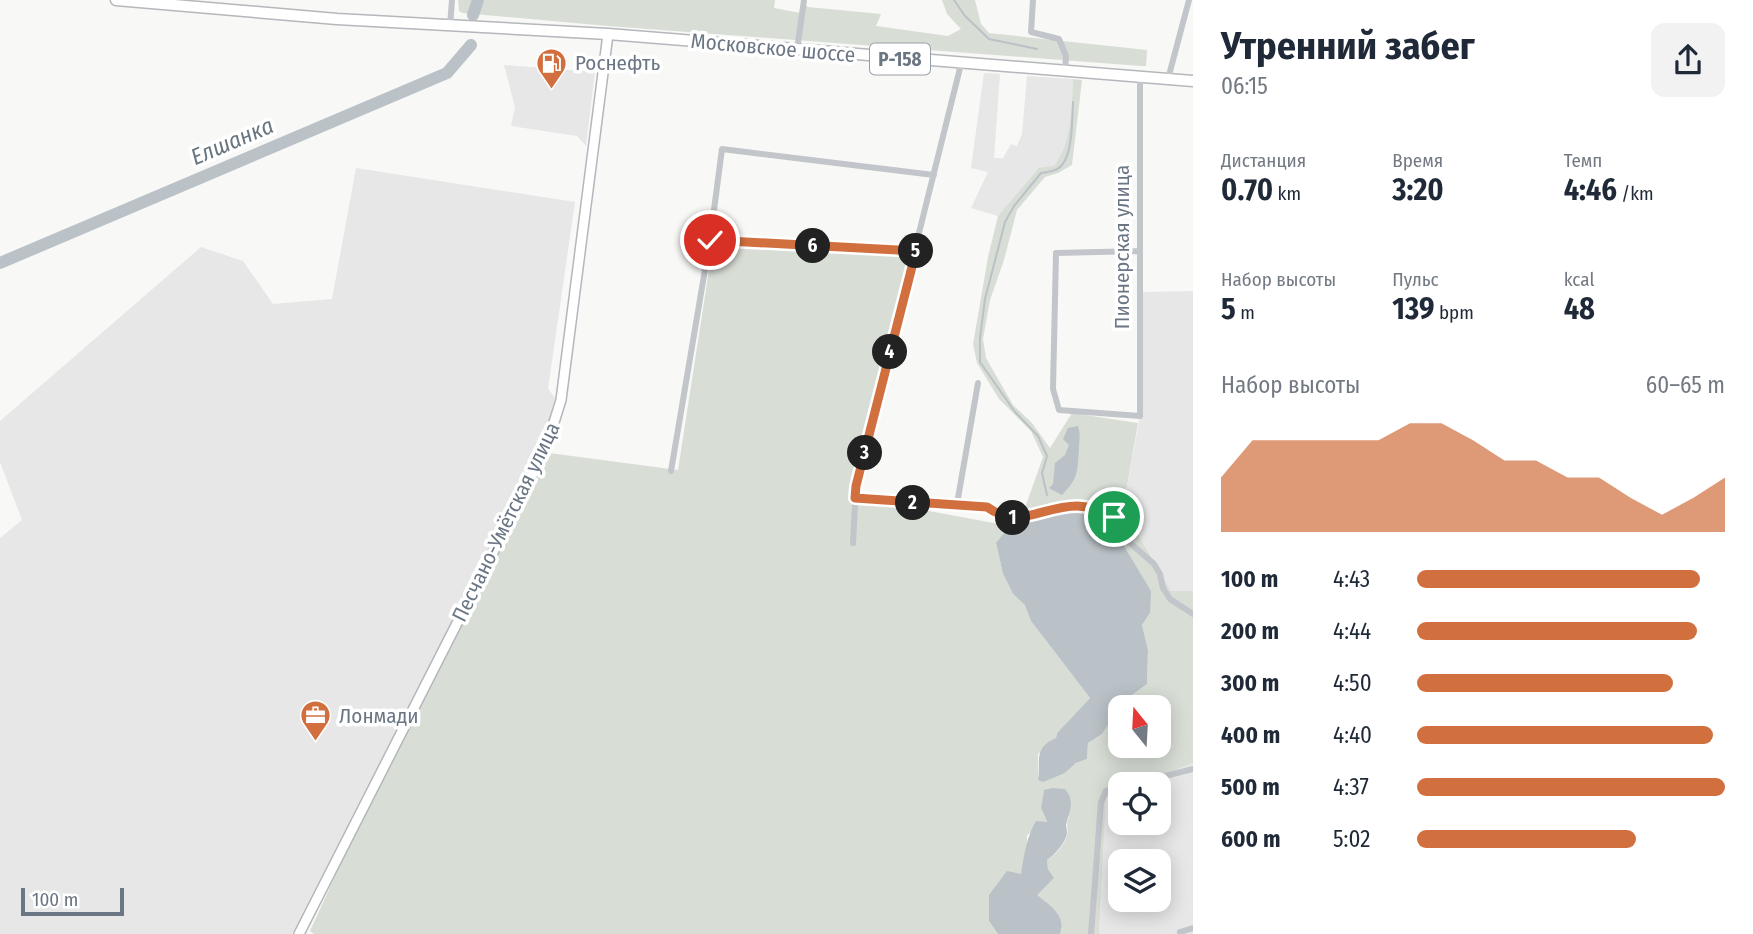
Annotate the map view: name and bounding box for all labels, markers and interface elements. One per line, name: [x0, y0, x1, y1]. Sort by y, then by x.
text: Утренний забег: [1221, 23, 1475, 69]
button: share: [1651, 23, 1725, 97]
street label: Московское шоссе: [690, 28, 856, 68]
road number: Р-158: [870, 44, 930, 74]
fuel station icon: Роснефть: [535, 46, 569, 90]
place label: Роснефть: [575, 50, 660, 76]
text: 06:15: [1221, 72, 1268, 100]
water label: Елшанка: [186, 111, 278, 171]
text: Дистанция: [1221, 149, 1306, 172]
text: Время: [1392, 149, 1443, 172]
text: Темп: [1564, 149, 1602, 172]
street label: Пионерская улица: [1109, 165, 1135, 329]
text: 0.70: [1221, 172, 1273, 208]
text: 3:20: [1392, 172, 1444, 208]
text: 4:46: [1564, 172, 1617, 208]
text: km: [1273, 182, 1301, 205]
text: /km: [1617, 182, 1654, 205]
pin: [680, 210, 740, 270]
icon: check: [691, 221, 729, 259]
pin: 6: [796, 229, 830, 264]
pin: 5: [898, 233, 934, 268]
text: 6: [808, 234, 817, 257]
text: 5: [911, 239, 920, 262]
text: Набор высоты: [1221, 268, 1336, 291]
text: Пульс: [1392, 268, 1439, 291]
text: kcal: [1564, 268, 1594, 291]
text: 5: [1221, 291, 1236, 327]
text: 139: [1392, 291, 1434, 327]
text: 48: [1564, 291, 1595, 327]
text: m: [1236, 301, 1255, 324]
text: bpm: [1434, 301, 1474, 324]
pin: 4: [872, 334, 908, 370]
text: 4: [885, 340, 894, 363]
text: Набор высоты: [1221, 371, 1360, 399]
text: 60–65 m: [1646, 371, 1725, 399]
street label: Песчано-Умётская улица: [446, 418, 566, 626]
pin: 3: [848, 435, 882, 470]
text: 3: [860, 441, 869, 464]
pin: 2: [895, 486, 930, 520]
pin: [1084, 487, 1144, 547]
text: 2: [908, 491, 917, 514]
icon: arrive: [1095, 498, 1133, 536]
pin: 1: [996, 500, 1030, 536]
text: 1: [1008, 506, 1017, 529]
text: 100 m: [1221, 565, 1278, 593]
text: 4:43: [1333, 565, 1370, 593]
text: 200 m: [1221, 617, 1279, 645]
text: 4:44: [1333, 617, 1371, 645]
text: 300 m: [1221, 669, 1279, 697]
text: 4:50: [1333, 669, 1372, 697]
north arrow: [1108, 695, 1171, 758]
map controls: [1108, 695, 1171, 912]
office icon: Лонмади: [299, 699, 333, 743]
place label: Лонмади: [339, 703, 419, 729]
text: 400 m: [1221, 721, 1280, 749]
text: 4:40: [1333, 721, 1372, 749]
button: locate: [1108, 772, 1171, 835]
text: 500 m: [1221, 773, 1280, 801]
text: 4:37: [1333, 773, 1369, 801]
text: 600 m: [1221, 825, 1280, 853]
text: 5:02: [1333, 825, 1370, 853]
button: layers: [1108, 849, 1171, 912]
scale bar: [21, 885, 124, 917]
text: 100 m: [32, 888, 78, 911]

